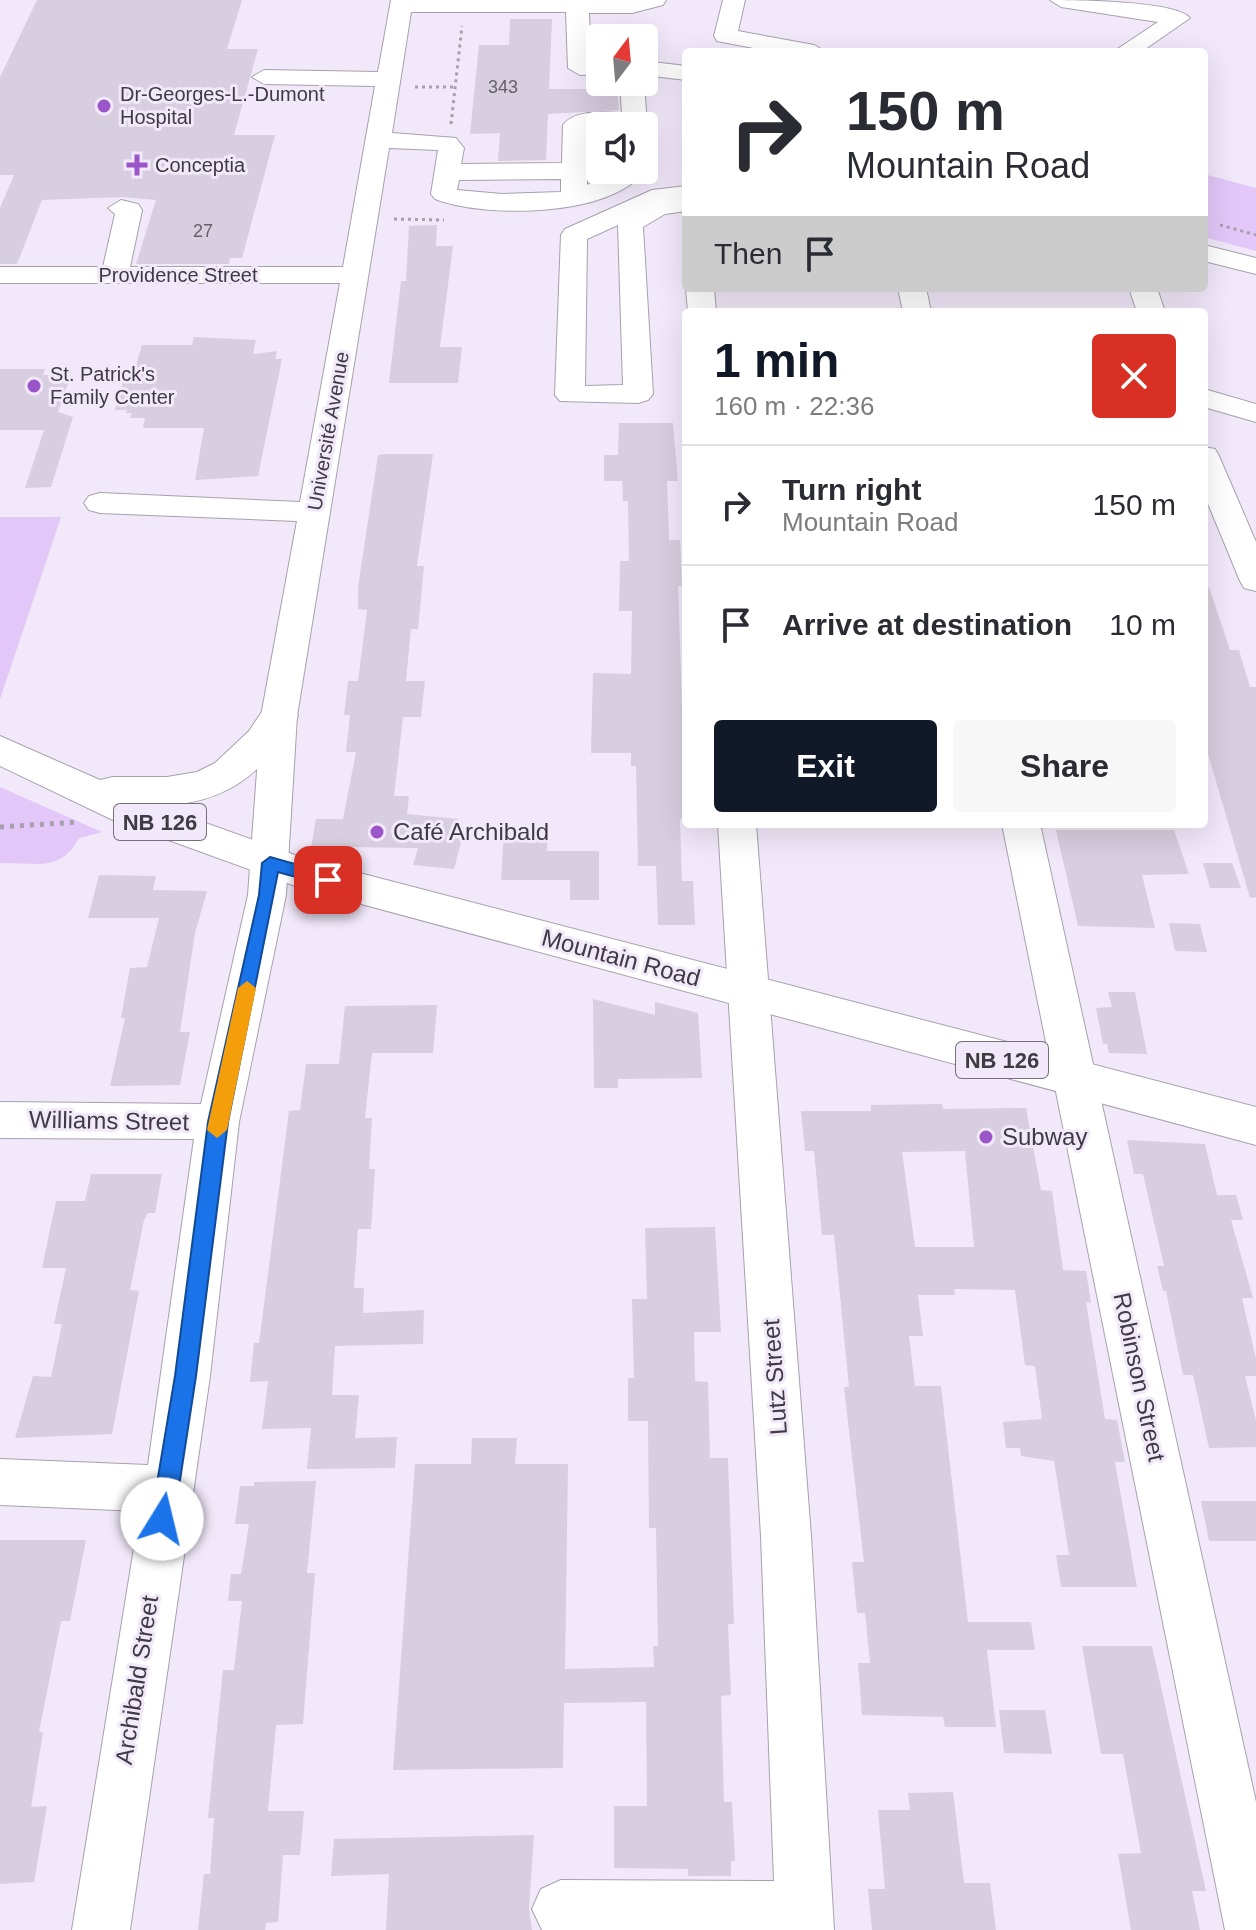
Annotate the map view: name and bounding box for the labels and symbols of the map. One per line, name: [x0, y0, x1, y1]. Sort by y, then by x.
north arrow: [586, 24, 658, 96]
house number: 343: [488, 77, 518, 97]
place label: Dr-Georges-L.-Dumont Hospital: [120, 83, 325, 128]
marker: Dr-Georges-L.-Dumont Hospital: [95, 97, 113, 115]
marker: Conceptia: [126, 154, 148, 176]
place label: Conceptia: [155, 154, 246, 176]
house number: 27: [193, 221, 213, 241]
street label: Providence Street: [99, 264, 258, 286]
street label: Université Avenue: [303, 350, 353, 512]
place label: St. Patrick's Family Center: [50, 363, 175, 408]
marker: St. Patrick's Family Center: [25, 377, 43, 395]
road number: NB 126: [114, 804, 206, 840]
place label: Café Archibald: [393, 818, 549, 845]
marker: Café Archibald: [368, 823, 386, 841]
pin: [294, 846, 362, 914]
street label: Mountain Road: [539, 923, 703, 992]
road number: NB 126: [956, 1042, 1048, 1078]
street label: Williams Street: [29, 1106, 190, 1135]
place label: Subway: [1002, 1123, 1087, 1150]
marker: Subway: [977, 1128, 995, 1146]
street label: Robinson Street: [1108, 1290, 1171, 1464]
street label: Lutz Street: [757, 1318, 792, 1436]
position arrow: [120, 1477, 204, 1561]
street label: Archibald Street: [110, 1593, 163, 1766]

